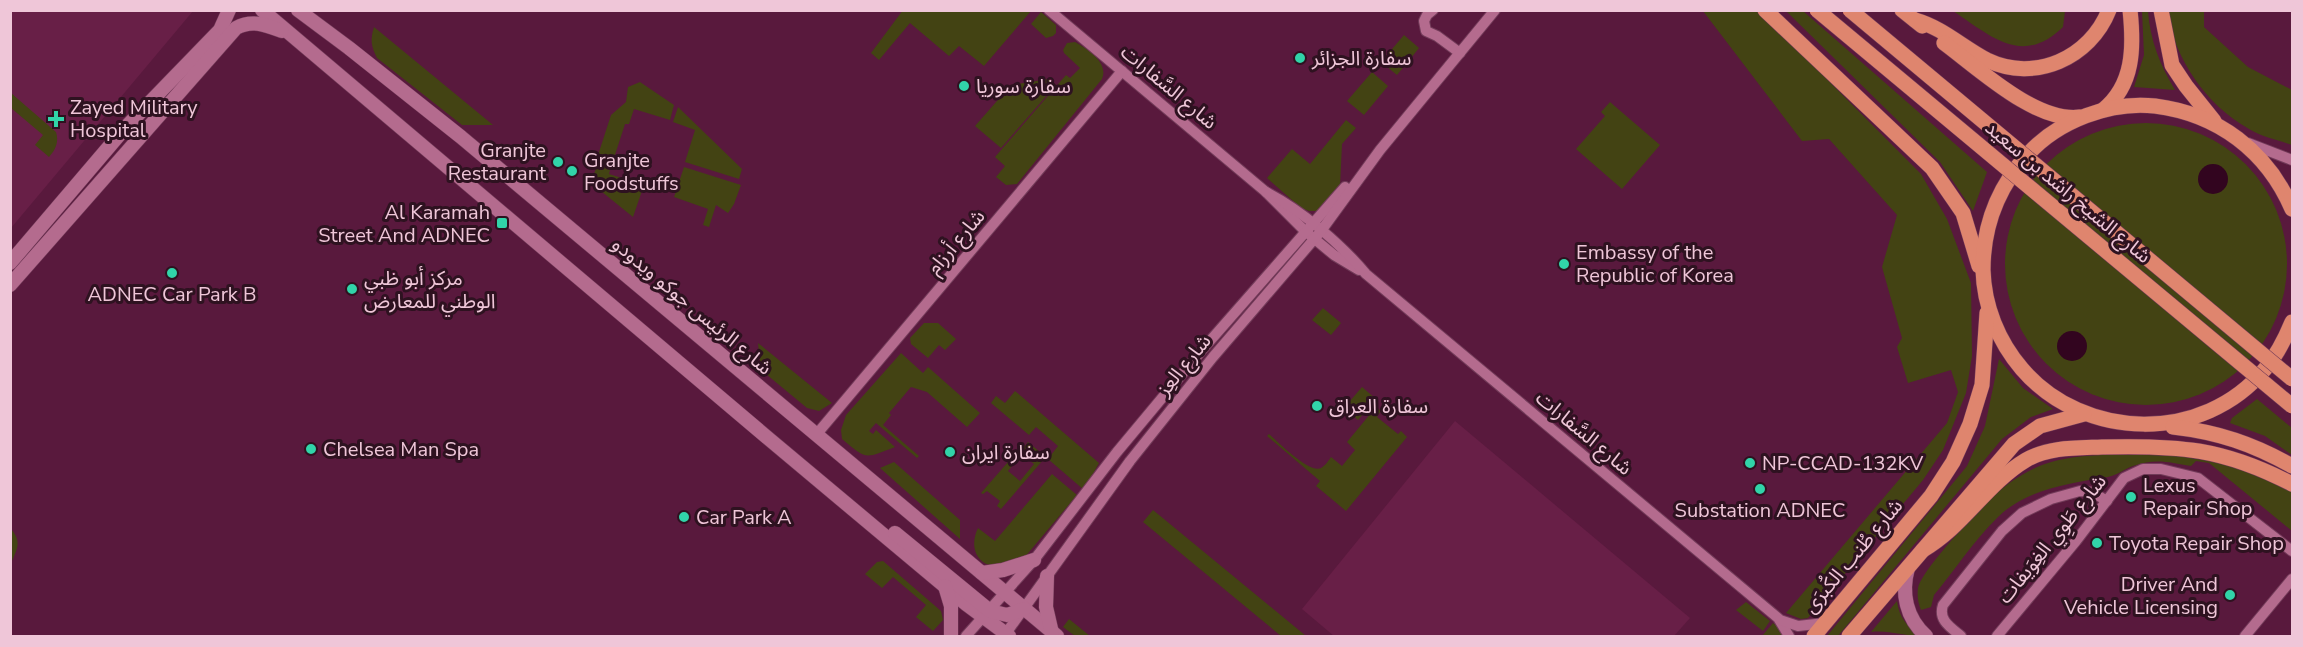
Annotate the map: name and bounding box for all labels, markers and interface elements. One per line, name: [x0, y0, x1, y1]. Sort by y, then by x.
street label: شارع السَّفارات: [1114, 39, 1223, 136]
place label: سفارة الجزائر: [1311, 45, 1411, 72]
marker: سفارة الجزائر: [1293, 51, 1307, 65]
place label: سفارة سوريا: [976, 73, 1071, 100]
marker: سفارة سوريا: [957, 79, 971, 93]
place label: Zayed Military Hospital: [70, 94, 198, 144]
marker: Zayed Military Hospital: [47, 110, 65, 128]
street label: شارع الشيخ راشد بن سعيد: [1979, 114, 2157, 270]
place label: Granjte Restaurant: [448, 137, 547, 187]
place label: Granjte Foodstuffs: [584, 147, 679, 197]
marker: Granjte Restaurant: [551, 155, 565, 169]
marker: Granjte Foodstuffs: [565, 164, 579, 178]
place label: Al Karamah Street And ADNEC: [318, 199, 490, 249]
street label: شارع أرزام: [921, 204, 992, 281]
marker: Al Karamah Street And ADNEC: [495, 216, 509, 230]
street label: شارع الرئيس جوكو ويدودو: [605, 231, 778, 382]
place label: Embassy of the Republic of Korea: [1576, 239, 1734, 289]
marker: Embassy of the Republic of Korea: [1557, 257, 1571, 271]
place label: مركز أبو ظبي الوطني للمعارض: [364, 265, 496, 316]
marker: ADNEC Car Park B: [165, 266, 179, 280]
place label: ADNEC Car Park B: [87, 281, 257, 308]
marker: مركز أبو ظبي الوطني للمعارض: [345, 282, 359, 296]
street label: شارع العِز: [1150, 328, 1218, 403]
street label: شارع السَّفارات: [1529, 385, 1638, 482]
place label: سفارة العراق: [1329, 393, 1428, 420]
marker: سفارة العراق: [1310, 399, 1324, 413]
place label: Chelsea Man Spa: [323, 436, 479, 463]
place label: سفارة ايران: [962, 439, 1050, 466]
marker: Chelsea Man Spa: [304, 442, 318, 456]
marker: سفارة ايران: [943, 445, 957, 459]
place label: NP-CCAD-132KV: [1762, 450, 1924, 477]
marker: NP-CCAD-132KV: [1743, 456, 1757, 470]
street label: شارع طَوِي الغِوَيفات: [1992, 469, 2114, 610]
place label: Lexus Repair Shop: [2143, 472, 2252, 522]
marker: Substation ADNEC: [1753, 482, 1767, 496]
marker: Lexus Repair Shop: [2124, 490, 2138, 504]
street label: شارع طُنب الكُبرَى: [1797, 493, 1910, 620]
place label: Substation ADNEC: [1675, 497, 1845, 524]
place label: Car Park A: [696, 504, 792, 531]
marker: Car Park A: [677, 510, 691, 524]
place label: Toyota Repair Shop: [2109, 530, 2284, 557]
marker: Toyota Repair Shop: [2090, 536, 2104, 550]
place label: Driver And Vehicle Licensing: [2063, 571, 2218, 621]
marker: Driver And Vehicle Licensing: [2223, 588, 2237, 602]

